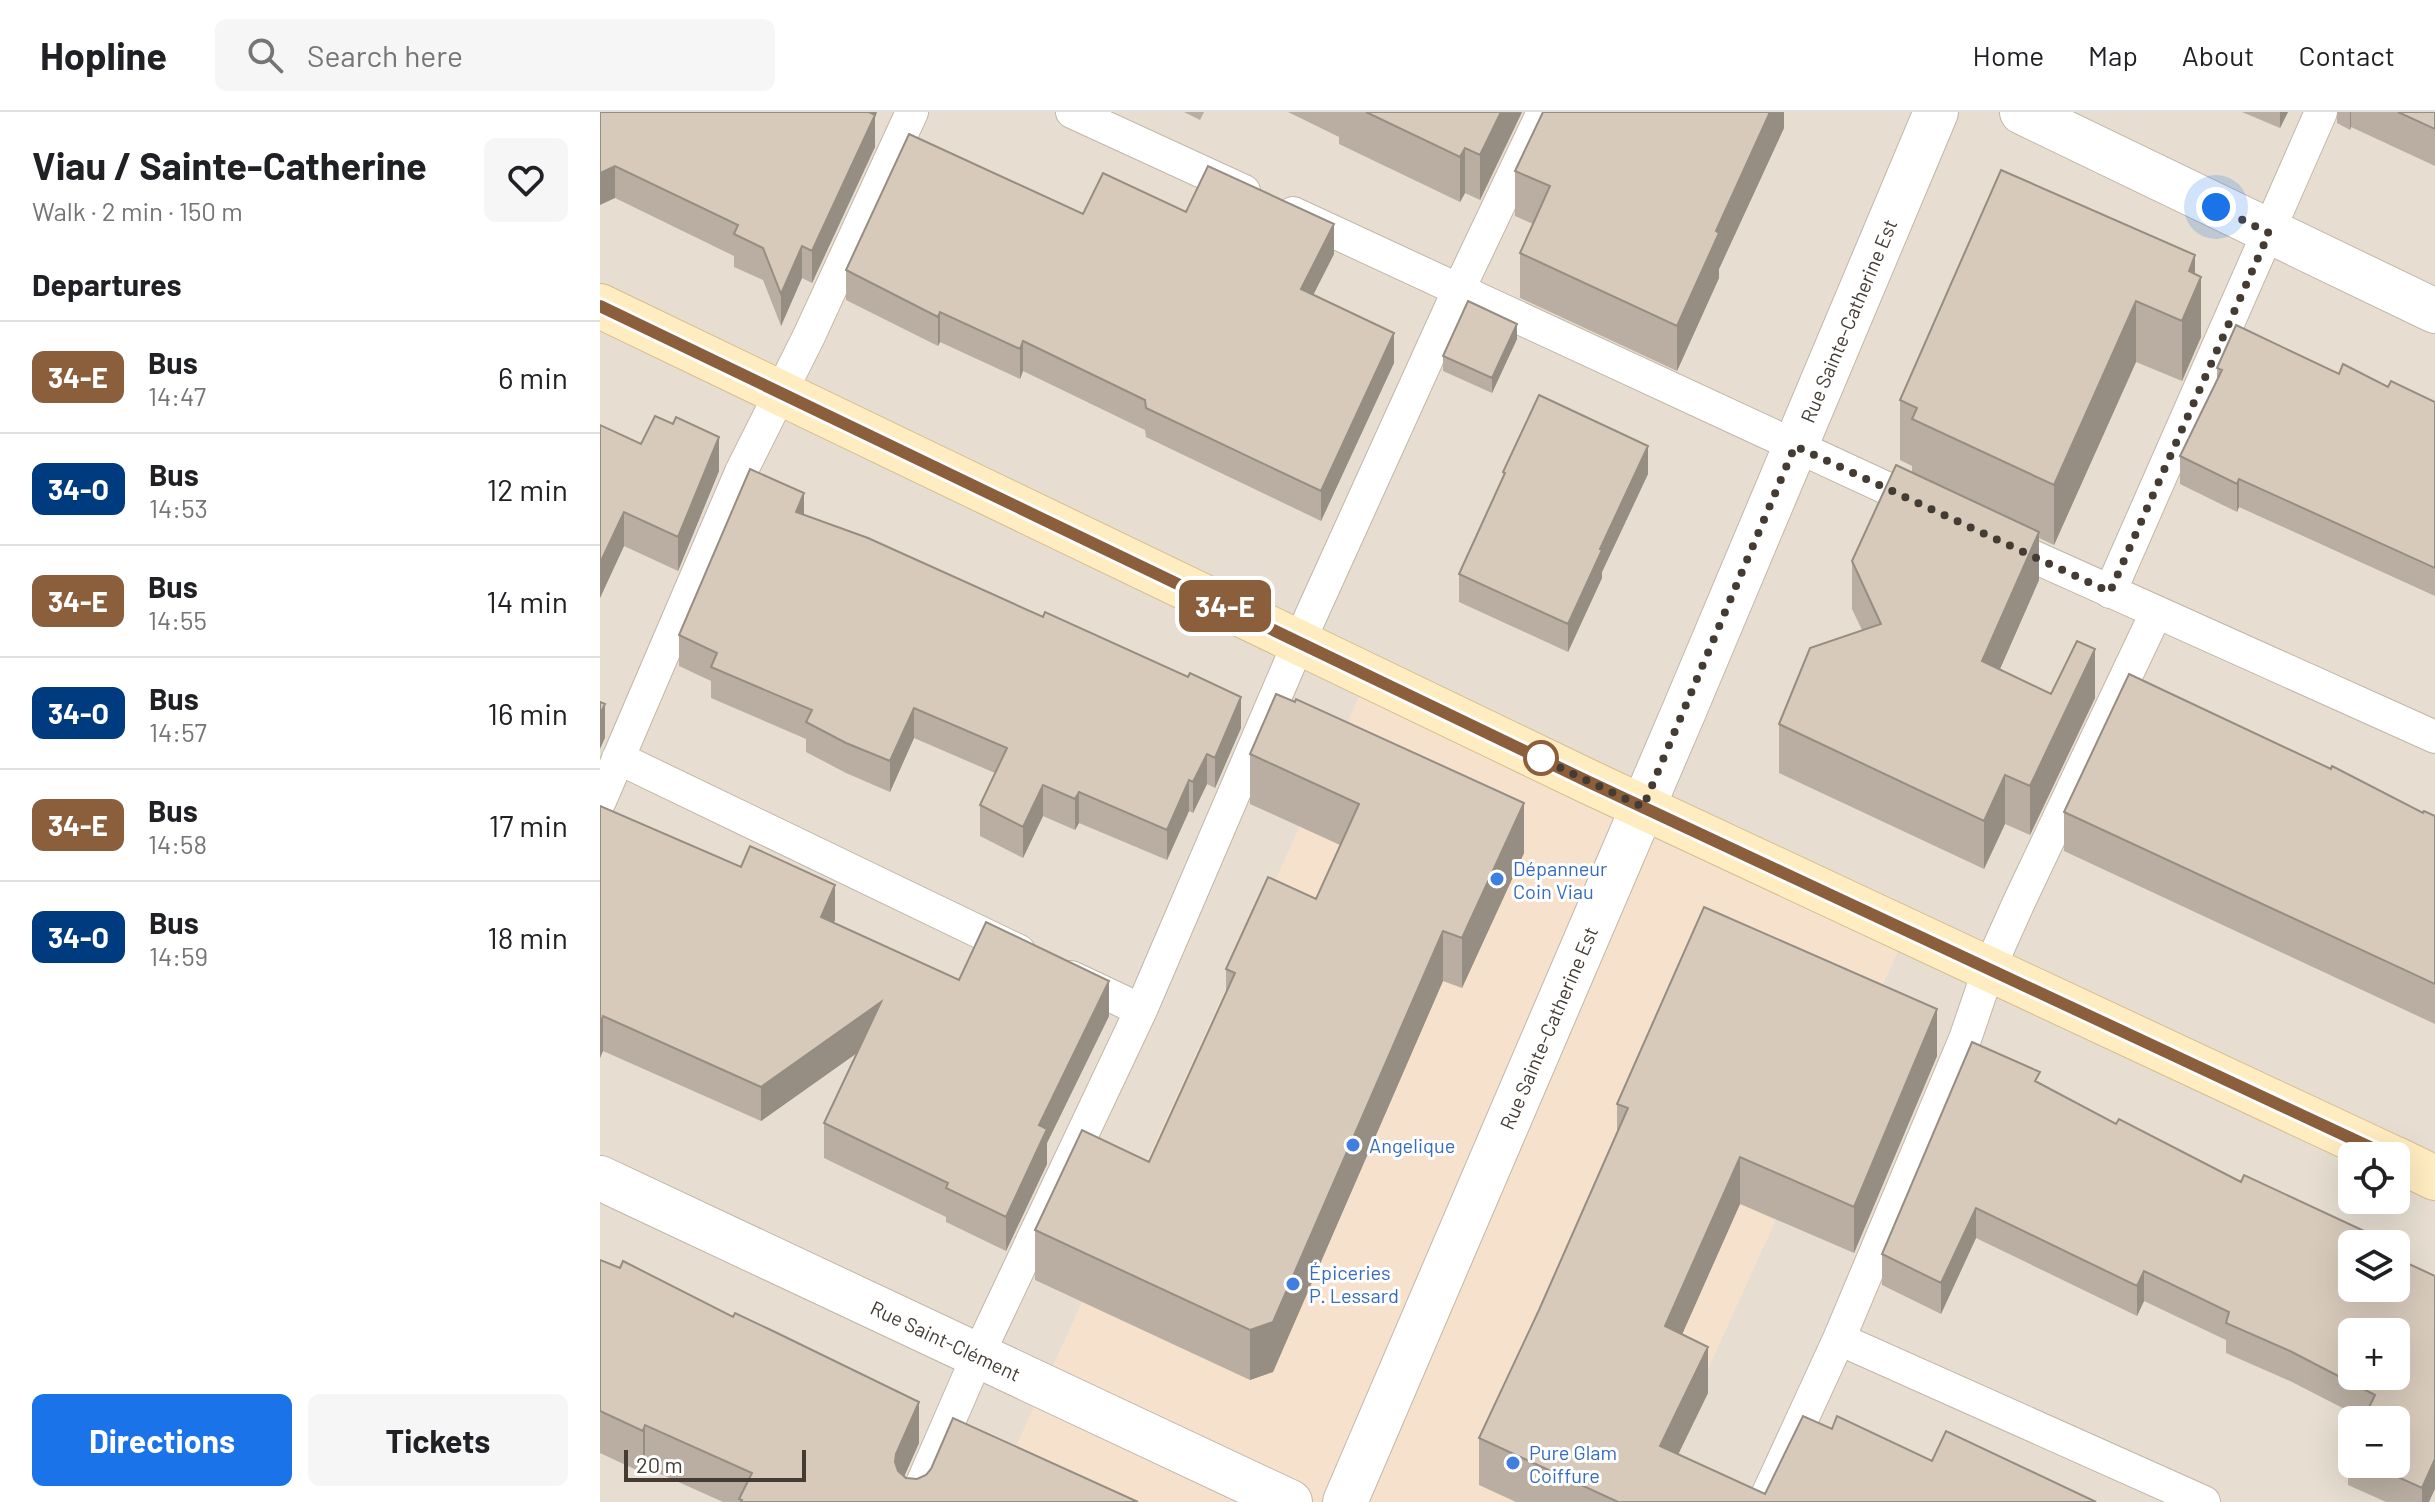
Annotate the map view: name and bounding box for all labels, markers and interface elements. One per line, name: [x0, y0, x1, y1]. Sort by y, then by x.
search box: [215, 19, 775, 91]
text: Hopline: [40, 32, 167, 78]
icon: search: [243, 33, 287, 77]
text: Search here: [307, 37, 463, 73]
text: Home: [1973, 38, 2044, 72]
text: Map: [2088, 38, 2138, 72]
text: About: [2182, 38, 2254, 72]
text: Contact: [2298, 38, 2395, 72]
button: heart: [484, 138, 568, 222]
text: Viau / Sainte-Catherine: [32, 142, 427, 188]
your location: [2196, 187, 2236, 227]
text: Walk · 2 min · 150 m: [32, 195, 243, 226]
street label: Rue Sainte-Catherine Est: [1795, 215, 1902, 426]
text: Departures: [32, 266, 182, 302]
text: Bus: [148, 344, 198, 380]
text: 6 min: [498, 359, 568, 395]
text: 34-E: [48, 360, 108, 394]
text: 14:47: [148, 380, 206, 411]
text: Bus: [149, 456, 199, 492]
text: 12 min: [487, 471, 568, 507]
text: 34-O: [48, 472, 109, 506]
text: 14:53: [149, 492, 208, 523]
text: Bus: [148, 568, 198, 604]
line badge: 34-E: [1169, 580, 1281, 632]
text: 14 min: [486, 583, 568, 619]
text: 34-E: [48, 584, 108, 618]
text: 34-E: [1195, 589, 1255, 623]
text: 14:55: [148, 604, 207, 635]
text: Bus: [149, 680, 199, 716]
text: 16 min: [487, 695, 568, 731]
text: 34-O: [48, 696, 109, 730]
text: 14:57: [149, 716, 207, 747]
unlabelled marker: [1524, 741, 1558, 775]
text: Bus: [148, 792, 198, 828]
text: 17 min: [489, 807, 568, 843]
text: 34-E: [48, 808, 108, 842]
text: 14:58: [148, 828, 207, 859]
place label: Dépanneur Coin Viau: [1513, 856, 1607, 903]
marker: Dépanneur Coin Viau: [1488, 870, 1506, 888]
text: Bus: [149, 904, 199, 940]
text: 18 min: [487, 919, 568, 955]
text: 34-O: [48, 920, 109, 954]
street label: Rue Sainte-Catherine Est: [1494, 923, 1602, 1133]
text: 14:59: [149, 940, 208, 971]
place label: Angelique: [1369, 1133, 1455, 1157]
marker: Angelique: [1344, 1136, 1362, 1154]
map controls: [2338, 1142, 2410, 1478]
button: locate: [2338, 1142, 2410, 1214]
button: layers: [2338, 1230, 2410, 1302]
place label: Épiceries P. Lessard: [1309, 1260, 1399, 1307]
marker: Épiceries P. Lessard: [1284, 1275, 1302, 1293]
street label: Rue Saint-Clément: [867, 1295, 1025, 1386]
button: +: [2338, 1318, 2410, 1390]
button: Directions: [32, 1394, 292, 1486]
button: Tickets: [308, 1394, 568, 1486]
button: −: [2338, 1406, 2410, 1478]
place label: Pure Glam Coiffure: [1529, 1440, 1617, 1487]
scale bar: [624, 1446, 806, 1482]
text: 20 m: [636, 1451, 683, 1477]
marker: Pure Glam Coiffure: [1504, 1454, 1522, 1472]

